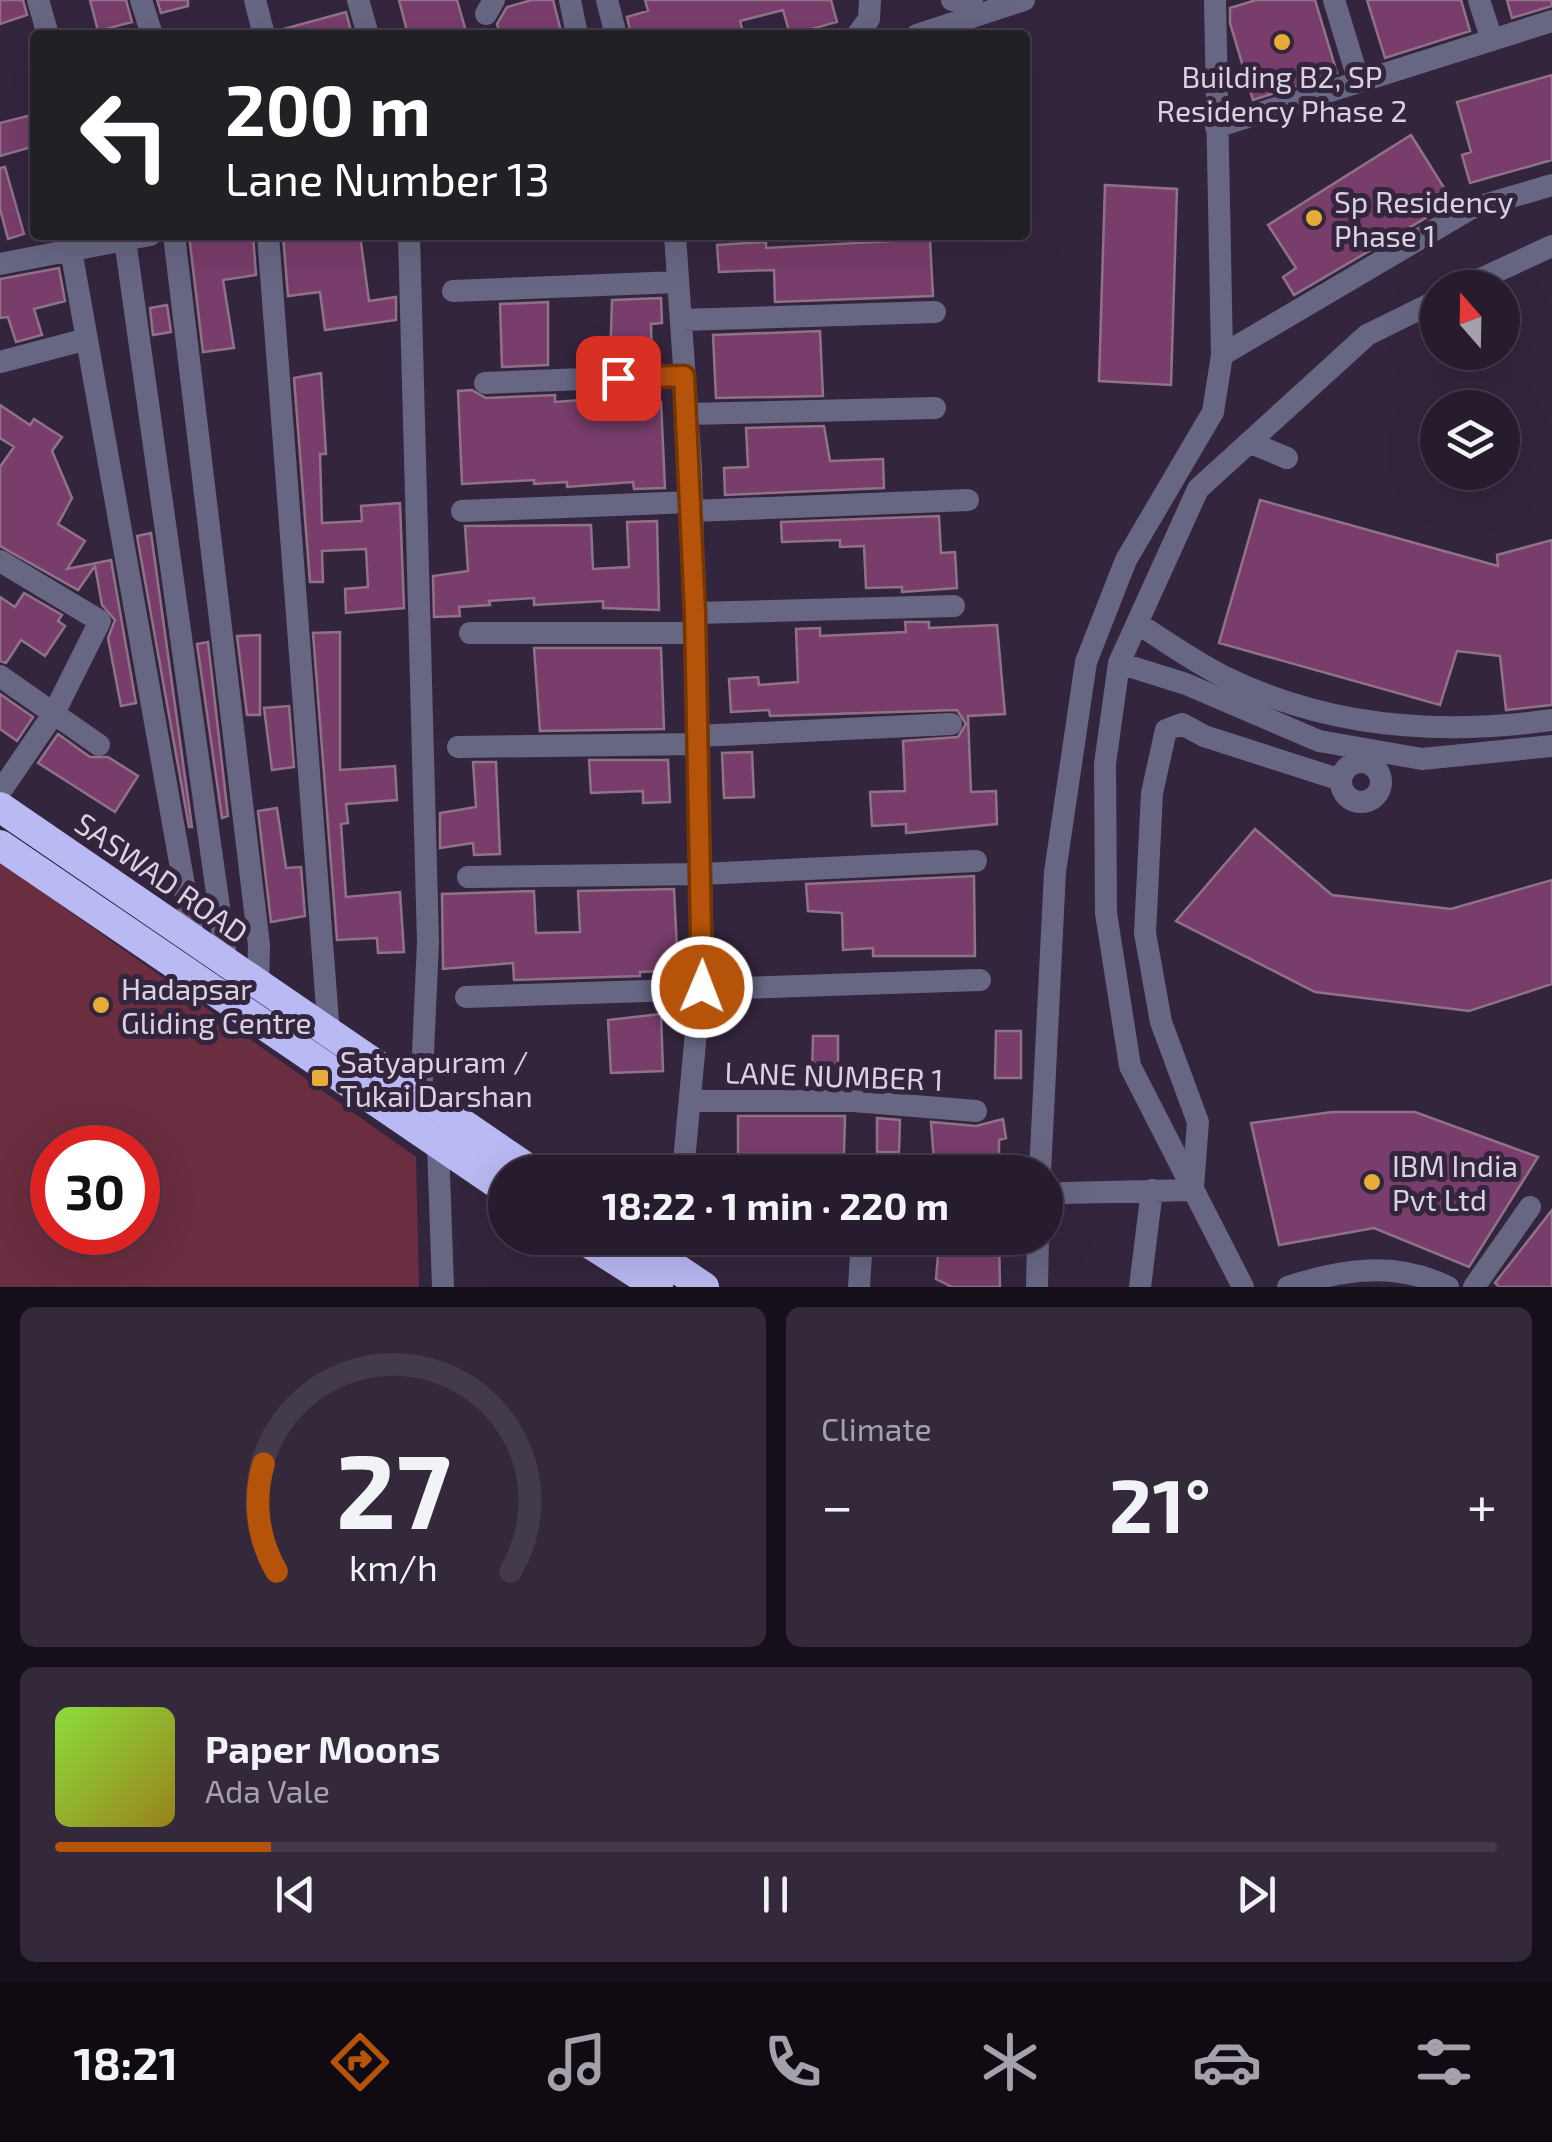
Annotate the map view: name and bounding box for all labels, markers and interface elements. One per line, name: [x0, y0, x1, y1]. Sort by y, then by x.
marker: Building B2, SP Residency Phase 2: [1271, 31, 1293, 53]
place label: Building B2, SP Residency Phase 2: [1157, 58, 1407, 128]
text: 200 m: [225, 66, 431, 150]
icon: left: [60, 70, 190, 200]
text: Lane Number 13: [225, 151, 550, 205]
place label: Sp Residency Phase 1: [1334, 183, 1513, 253]
marker: Sp Residency Phase 1: [1303, 207, 1325, 229]
north arrow: [1420, 270, 1520, 370]
map controls: [1420, 270, 1520, 490]
pin: [576, 336, 661, 421]
icon: arrive: [591, 351, 646, 406]
button: layers: [1420, 390, 1520, 490]
street label: SASWAD ROAD: [69, 804, 255, 950]
position arrow: [650, 935, 754, 1039]
place label: Hadapsar Gliding Centre: [121, 970, 312, 1040]
marker: Hadapsar Gliding Centre: [90, 994, 112, 1016]
place label: Satyapuram / Tukai Darshan: [340, 1043, 533, 1113]
street label: LANE NUMBER 1: [724, 1053, 944, 1097]
marker: Satyapuram / Tukai Darshan: [309, 1067, 331, 1089]
speed limit sign: 30: [30, 1125, 160, 1255]
place label: IBM India Pvt Ltd: [1392, 1147, 1518, 1217]
marker: IBM India Pvt Ltd: [1361, 1171, 1383, 1193]
text: 18:22 · 1 min · 220 m: [602, 1182, 949, 1228]
text: Climate: [821, 1409, 932, 1447]
text: 27: [335, 1425, 451, 1550]
text: 21°: [1109, 1458, 1211, 1548]
text: −: [821, 1471, 853, 1537]
text: +: [1467, 1471, 1497, 1537]
text: km/h: [349, 1545, 437, 1588]
text: Paper Moons: [205, 1725, 441, 1771]
text: Ada Vale: [205, 1771, 330, 1809]
icon: previous: [268, 1867, 323, 1922]
icon: pause: [748, 1867, 803, 1922]
icon: next: [1229, 1867, 1284, 1922]
icon: directions: [325, 2027, 395, 2097]
icon: music: [542, 2027, 612, 2097]
icon: phone: [758, 2027, 828, 2097]
icon: climate: [975, 2027, 1045, 2097]
icon: car: [1192, 2027, 1262, 2097]
icon: filters: [1409, 2027, 1479, 2097]
text: 18:21: [73, 2035, 178, 2089]

